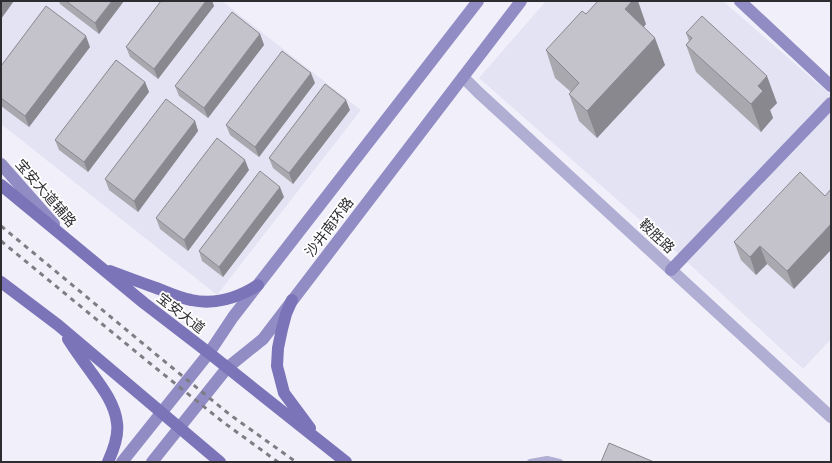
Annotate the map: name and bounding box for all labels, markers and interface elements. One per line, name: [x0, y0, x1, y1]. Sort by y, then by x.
street label: 宝安大道辅路: [12, 156, 80, 230]
street label: 沙井南环路: [302, 194, 356, 260]
street label: 鞍胜路: [636, 216, 678, 256]
street label: 宝安大道: [154, 289, 208, 337]

